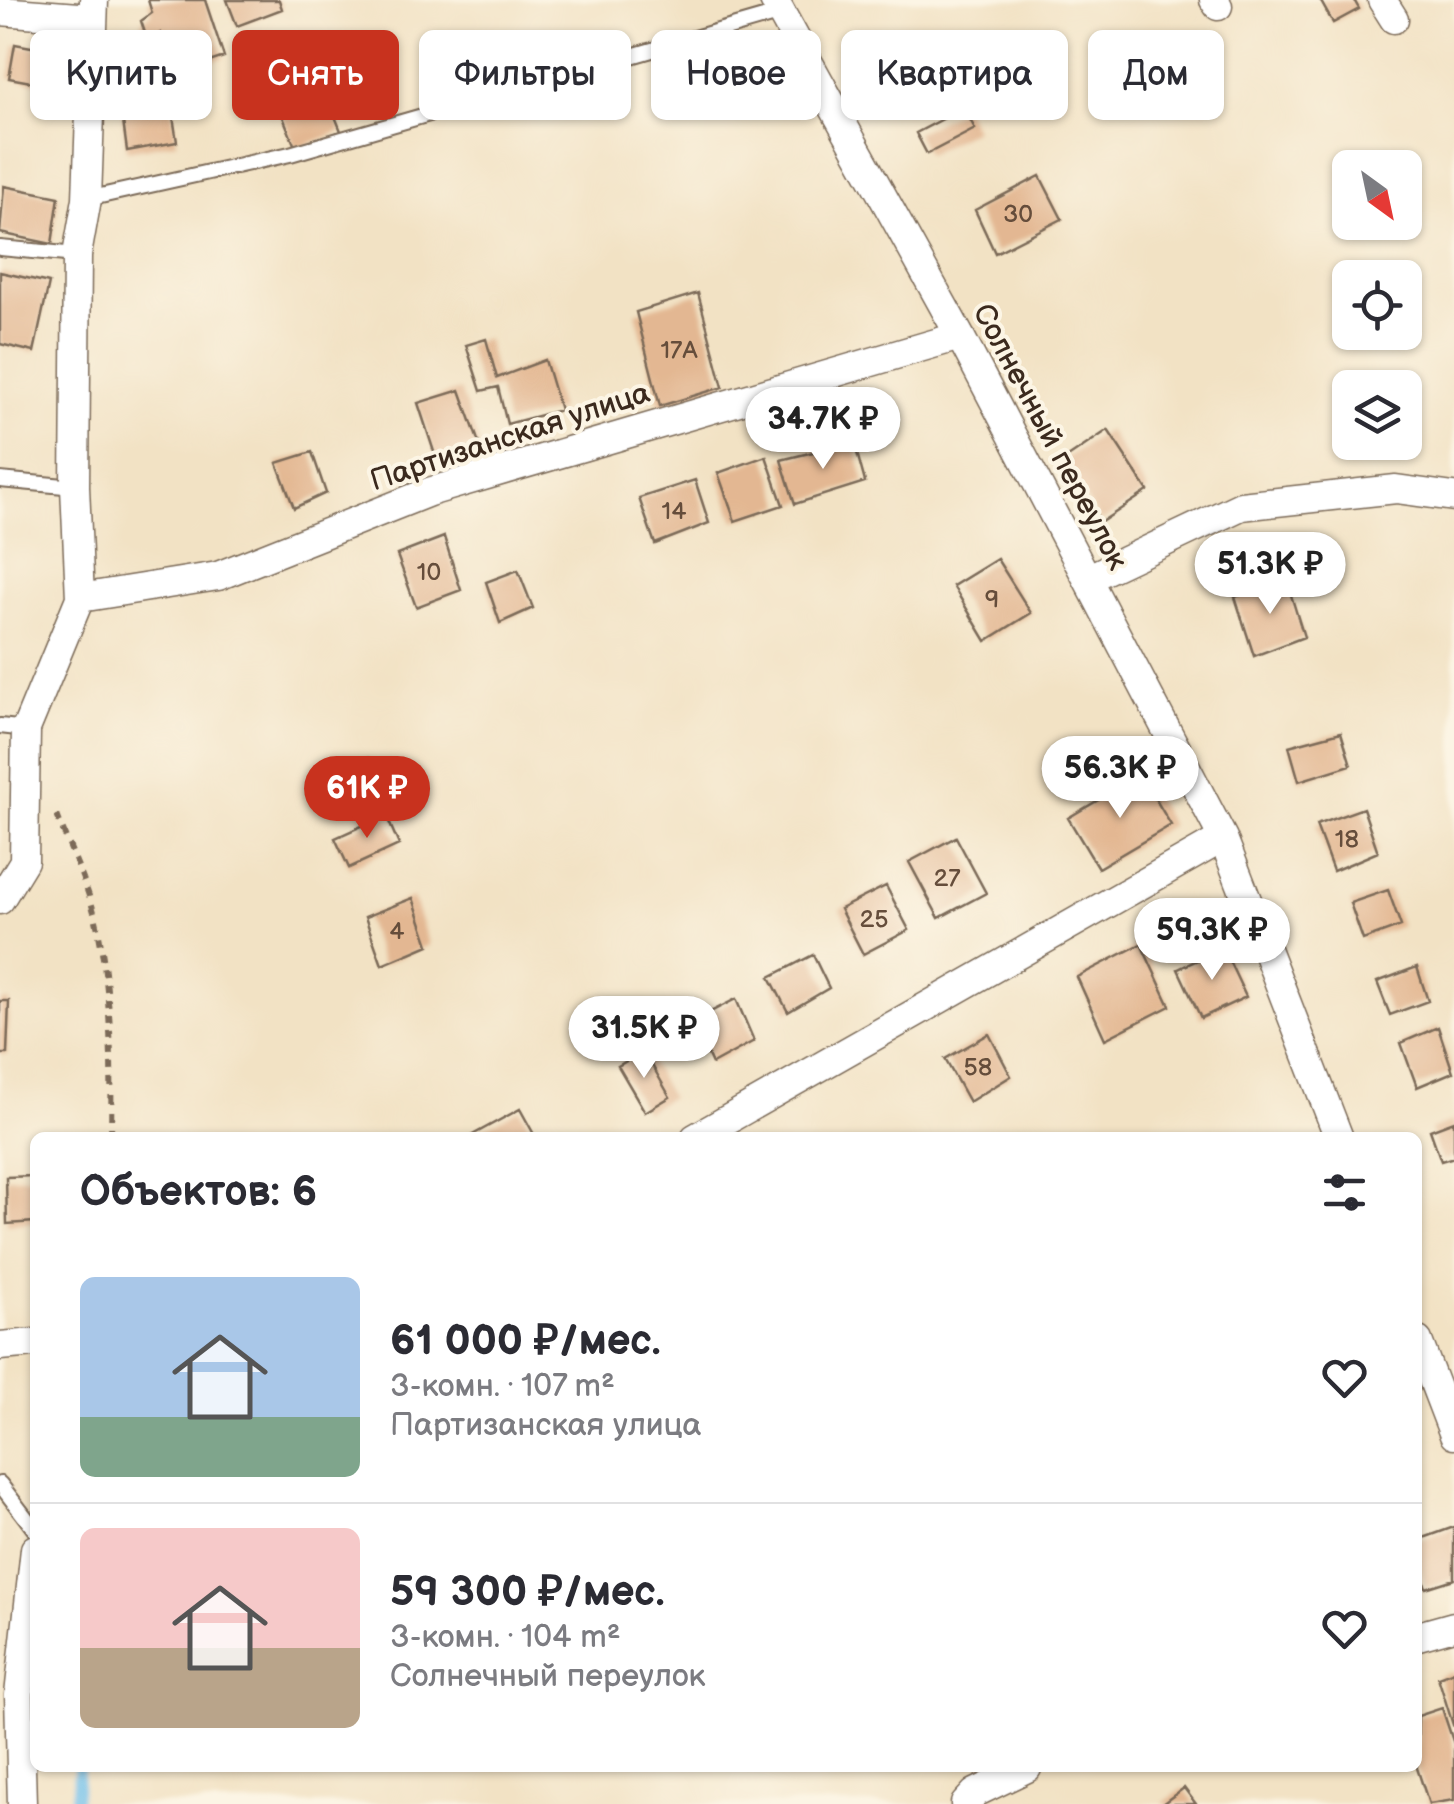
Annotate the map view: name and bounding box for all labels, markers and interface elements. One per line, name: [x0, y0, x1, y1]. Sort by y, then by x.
chip: Купить: [30, 30, 212, 120]
chip: Снять: [232, 30, 399, 120]
chip: Фильтры: [419, 30, 631, 120]
chip: Новое: [651, 30, 821, 120]
chip: Квартира: [841, 30, 1068, 120]
chip: Дом: [1088, 30, 1224, 120]
north arrow: [1332, 150, 1422, 240]
map controls: [1332, 150, 1422, 460]
house number: 30: [1003, 199, 1033, 230]
button: locate: [1332, 260, 1422, 350]
street label: Солнечный переулок: [965, 298, 1135, 576]
house number: 17А: [660, 335, 698, 366]
button: layers: [1332, 370, 1422, 460]
street label: Партизанская улица: [366, 375, 655, 499]
pin: 34.7K ₽: [731, 387, 915, 472]
text: 34.7K ₽: [767, 400, 879, 439]
house number: 14: [662, 496, 686, 527]
pin: 51.3K ₽: [1178, 532, 1362, 617]
text: 51.3K ₽: [1217, 545, 1323, 584]
house number: 10: [417, 557, 441, 588]
house number: 9: [985, 584, 999, 615]
pin: 56.3K ₽: [1028, 736, 1212, 821]
text: 56.3K ₽: [1064, 749, 1176, 788]
pin: 61K ₽: [297, 756, 437, 841]
text: 61K ₽: [326, 769, 408, 808]
house number: 18: [1335, 824, 1359, 855]
house number: 27: [933, 863, 961, 894]
pin: 59.3K ₽: [1120, 898, 1304, 983]
house number: 25: [859, 904, 889, 935]
text: 59.3K ₽: [1156, 911, 1268, 950]
house number: 4: [389, 916, 405, 947]
pin: 31.5K ₽: [552, 996, 736, 1081]
text: 31.5K ₽: [591, 1009, 697, 1048]
house number: 58: [964, 1052, 992, 1083]
icon: filters: [1317, 1165, 1372, 1220]
text: Объектов: 6: [80, 1167, 317, 1218]
text: 61 000 ₽/мес.: [390, 1316, 661, 1367]
icon: home: [160, 1317, 280, 1437]
icon: heart: [1317, 1350, 1372, 1405]
text: 3-комн. · 107 m²: [390, 1367, 615, 1406]
text: Партизанская улица: [390, 1406, 702, 1445]
text: 59 300 ₽/мес.: [390, 1567, 665, 1618]
icon: home: [160, 1568, 280, 1688]
icon: heart: [1317, 1601, 1372, 1656]
text: 3-комн. · 104 m²: [390, 1618, 621, 1657]
text: Солнечный переулок: [390, 1657, 706, 1696]

